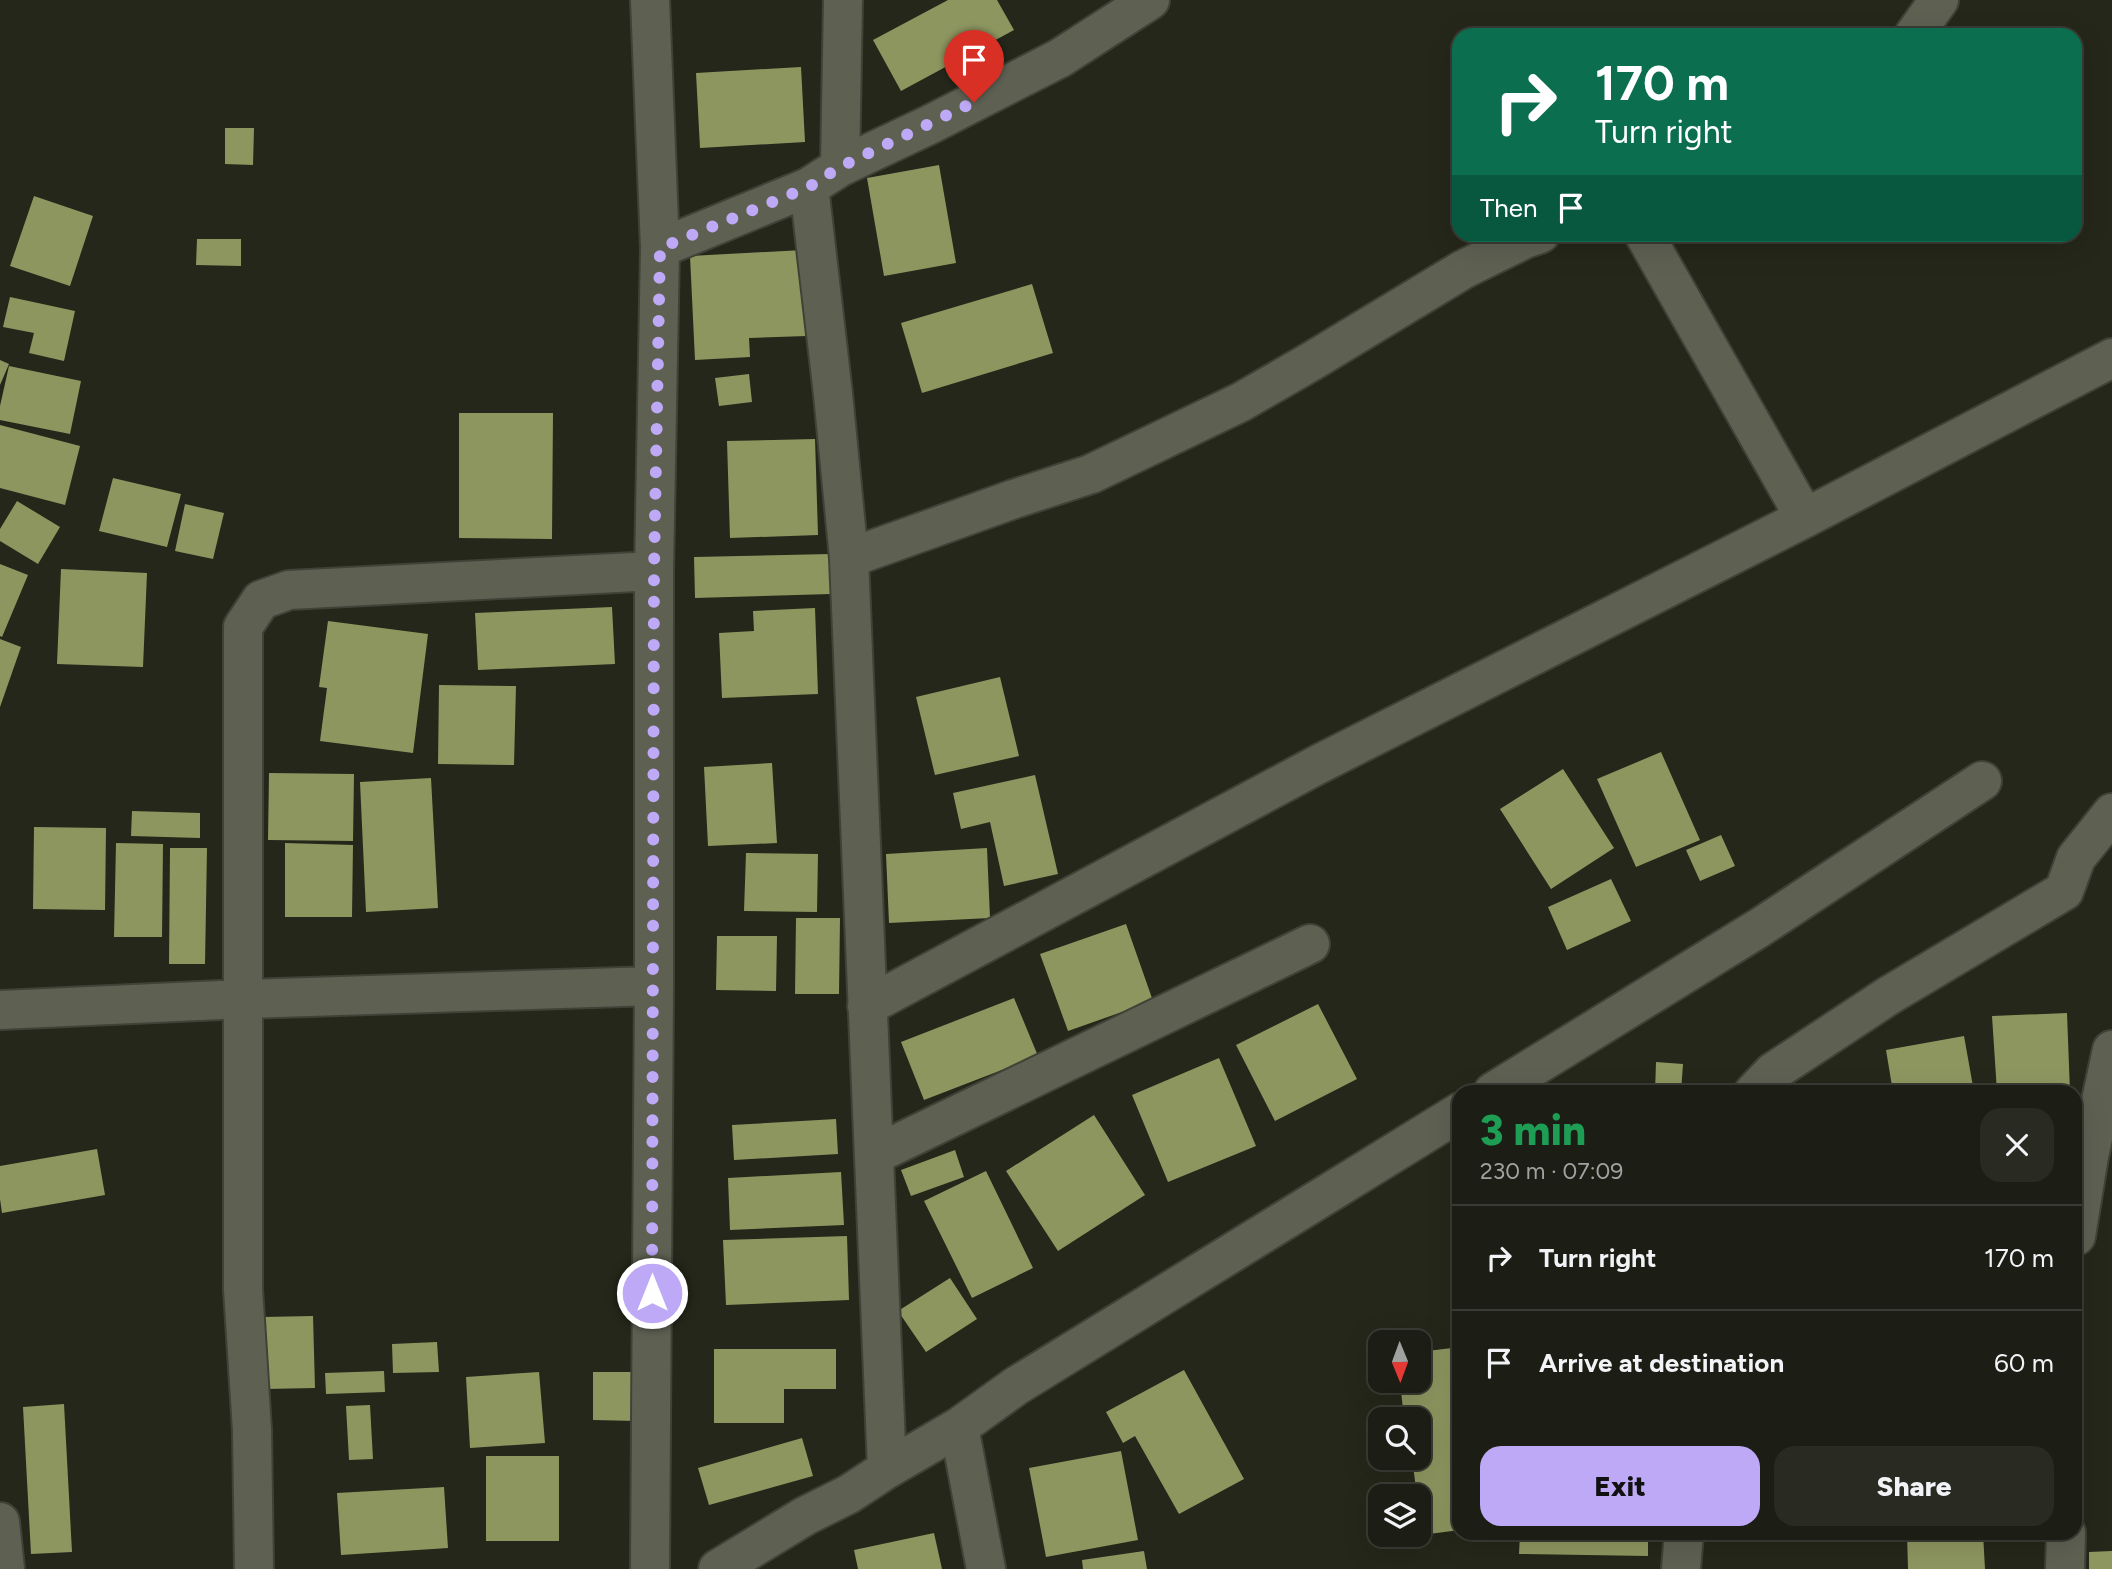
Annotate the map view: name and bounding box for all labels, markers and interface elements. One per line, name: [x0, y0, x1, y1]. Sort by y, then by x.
pin: [944, 30, 1004, 102]
icon: arrive: [955, 41, 993, 79]
text: 170 m: [1595, 53, 1729, 112]
icon: right: [1480, 56, 1571, 147]
text: Turn right: [1595, 113, 1733, 151]
icon: arrive: [1552, 189, 1590, 227]
text: Then: [1480, 192, 1538, 224]
text: 3 min: [1480, 1105, 1586, 1156]
button: close: [1980, 1108, 2054, 1182]
text: 230 m · 07:09: [1480, 1157, 1623, 1185]
icon: right: [1480, 1239, 1518, 1277]
text: Turn right: [1539, 1242, 1656, 1274]
text: 170 m: [1984, 1242, 2054, 1274]
position arrow: [615, 1256, 689, 1330]
north arrow: [1368, 1330, 1432, 1393]
map controls: [1368, 1330, 1431, 1547]
icon: arrive: [1480, 1344, 1518, 1382]
text: Arrive at destination: [1539, 1347, 1784, 1379]
text: 60 m: [1994, 1347, 2054, 1379]
button: search: [1368, 1407, 1431, 1470]
button: Exit: [1480, 1446, 1760, 1526]
button: Share: [1774, 1446, 2054, 1526]
button: layers: [1368, 1484, 1431, 1547]

